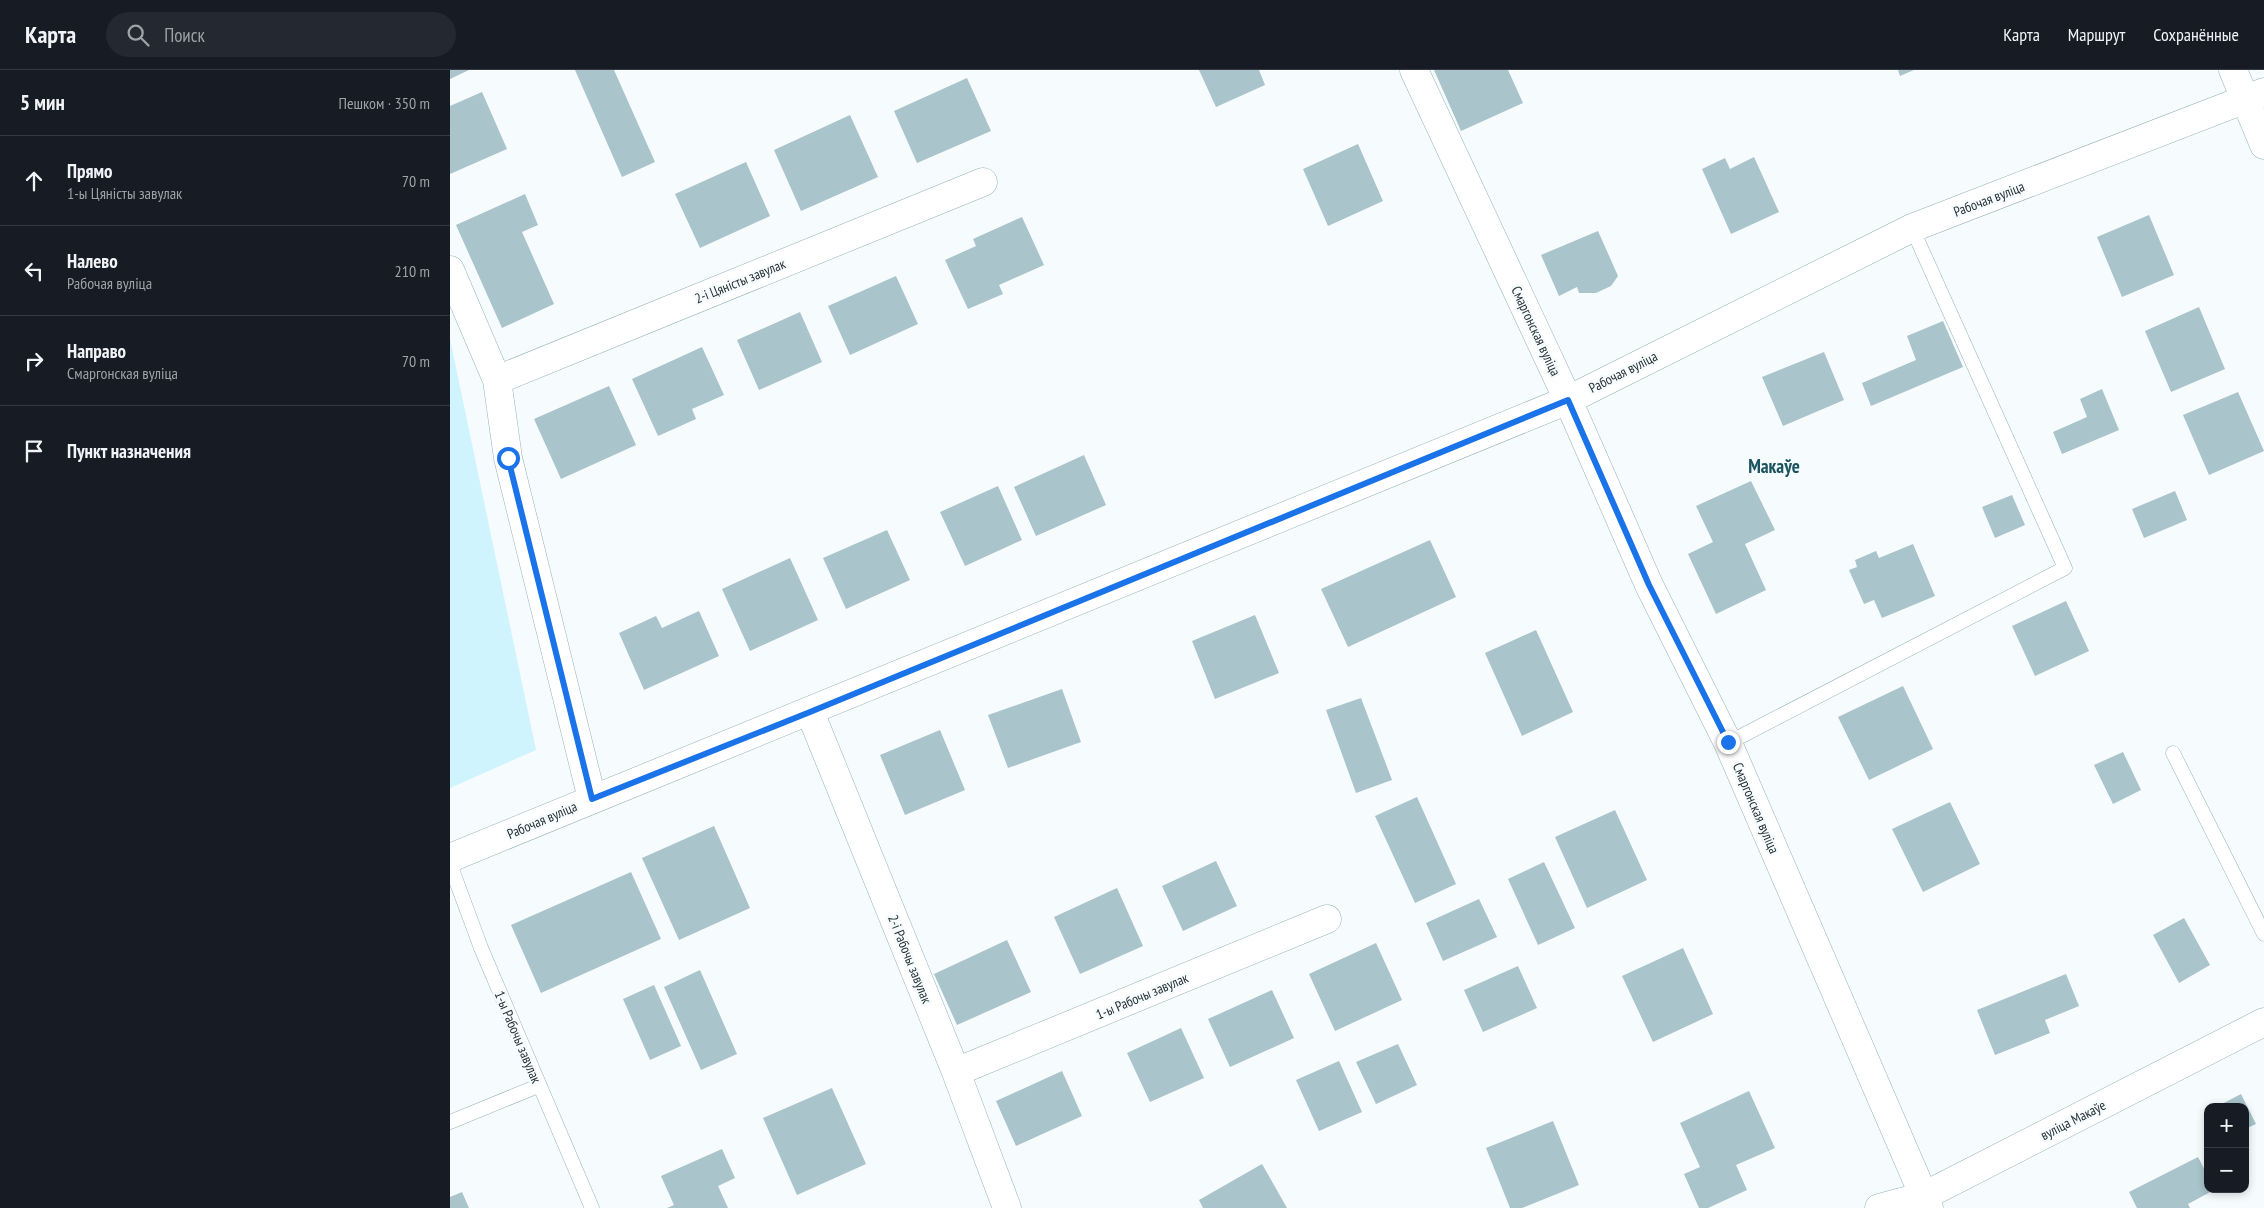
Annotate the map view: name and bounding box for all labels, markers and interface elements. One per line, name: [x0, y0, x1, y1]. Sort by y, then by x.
search box: [106, 12, 456, 57]
text: Карта: [25, 19, 76, 50]
icon: search: [124, 21, 152, 49]
text: Поиск: [164, 23, 205, 47]
text: Карта: [2003, 23, 2040, 46]
text: Маршрут: [2068, 23, 2125, 46]
text: Сохранённые: [2153, 23, 2239, 46]
text: 5 мин: [20, 89, 65, 116]
text: Пешком · 350 m: [339, 93, 430, 113]
text: Прямо: [67, 159, 112, 183]
icon: ahead: [20, 167, 48, 195]
text: 70 m: [402, 171, 430, 191]
street label: Рабочая вуліца: [1951, 177, 2027, 221]
text: 1-ы Цяністы завулак: [67, 183, 182, 203]
text: Налево: [67, 249, 118, 273]
street label: 2-і Цяністы завулак: [692, 254, 789, 307]
icon: left: [20, 257, 48, 285]
text: 210 m: [395, 261, 430, 281]
text: Рабочая вуліца: [67, 273, 152, 293]
street label: Смаргонская вуліца: [1507, 283, 1565, 379]
text: Направо: [67, 339, 126, 363]
icon: right: [20, 347, 48, 375]
street label: Рабочая вуліца: [1586, 347, 1660, 397]
text: 70 m: [402, 351, 430, 371]
text: Смаргонская вуліца: [67, 363, 178, 383]
icon: arrive: [20, 437, 48, 465]
text: Пункт назначения: [67, 439, 191, 463]
route start: [497, 447, 520, 470]
district label: Макаўе: [1748, 454, 1800, 478]
route end: [1717, 731, 1740, 754]
street label: Смаргонская вуліца: [1729, 760, 1783, 856]
street label: Рабочая вуліца: [504, 797, 580, 843]
street label: 2-і Рабочы завулак: [884, 912, 936, 1007]
street label: 1-ы Рабочы завулак: [1093, 968, 1191, 1024]
street label: 1-ы Рабочы завулак: [490, 988, 546, 1086]
street label: вуліца Макаўе: [2037, 1096, 2109, 1144]
map controls: [2204, 1103, 2249, 1193]
button: +: [2204, 1103, 2249, 1148]
button: −: [2204, 1148, 2249, 1193]

